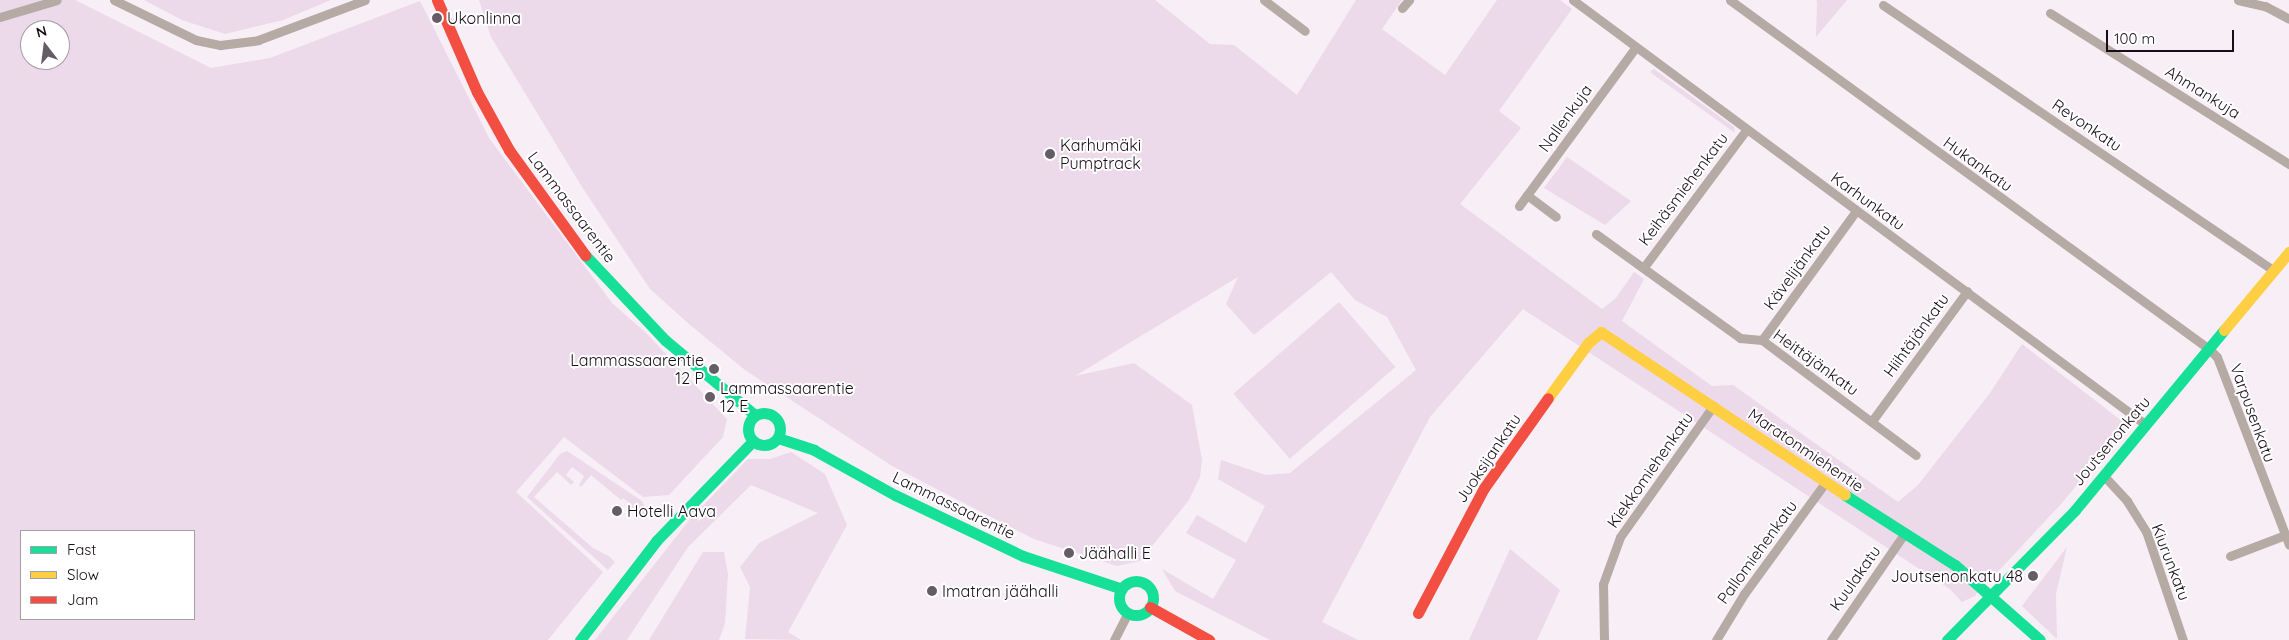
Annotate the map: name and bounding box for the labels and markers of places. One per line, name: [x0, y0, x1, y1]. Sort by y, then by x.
place label: Ukonlinna: [447, 8, 521, 28]
marker: Ukonlinna: [431, 12, 443, 24]
place label: Karhumäki Pumptrack: [1060, 135, 1141, 173]
marker: Karhumäki Pumptrack: [1044, 148, 1056, 160]
place label: Lammassaarentie 12 P: [570, 350, 704, 388]
marker: Lammassaarentie 12 P: [708, 363, 720, 375]
place label: Lammassaarentie 12 E: [720, 378, 854, 416]
marker: Lammassaarentie 12 E: [704, 391, 716, 403]
place label: Hotelli Aava: [627, 501, 716, 521]
marker: Hotelli Aava: [611, 505, 623, 517]
place label: Jäähalli E: [1079, 543, 1151, 563]
marker: Jäähalli E: [1063, 547, 1075, 559]
place label: Joutsenonkatu 48: [1890, 566, 2023, 586]
marker: Joutsenonkatu 48: [2027, 570, 2039, 582]
place label: Imatran jäähalli: [942, 581, 1058, 601]
marker: Imatran jäähalli: [926, 585, 938, 597]

